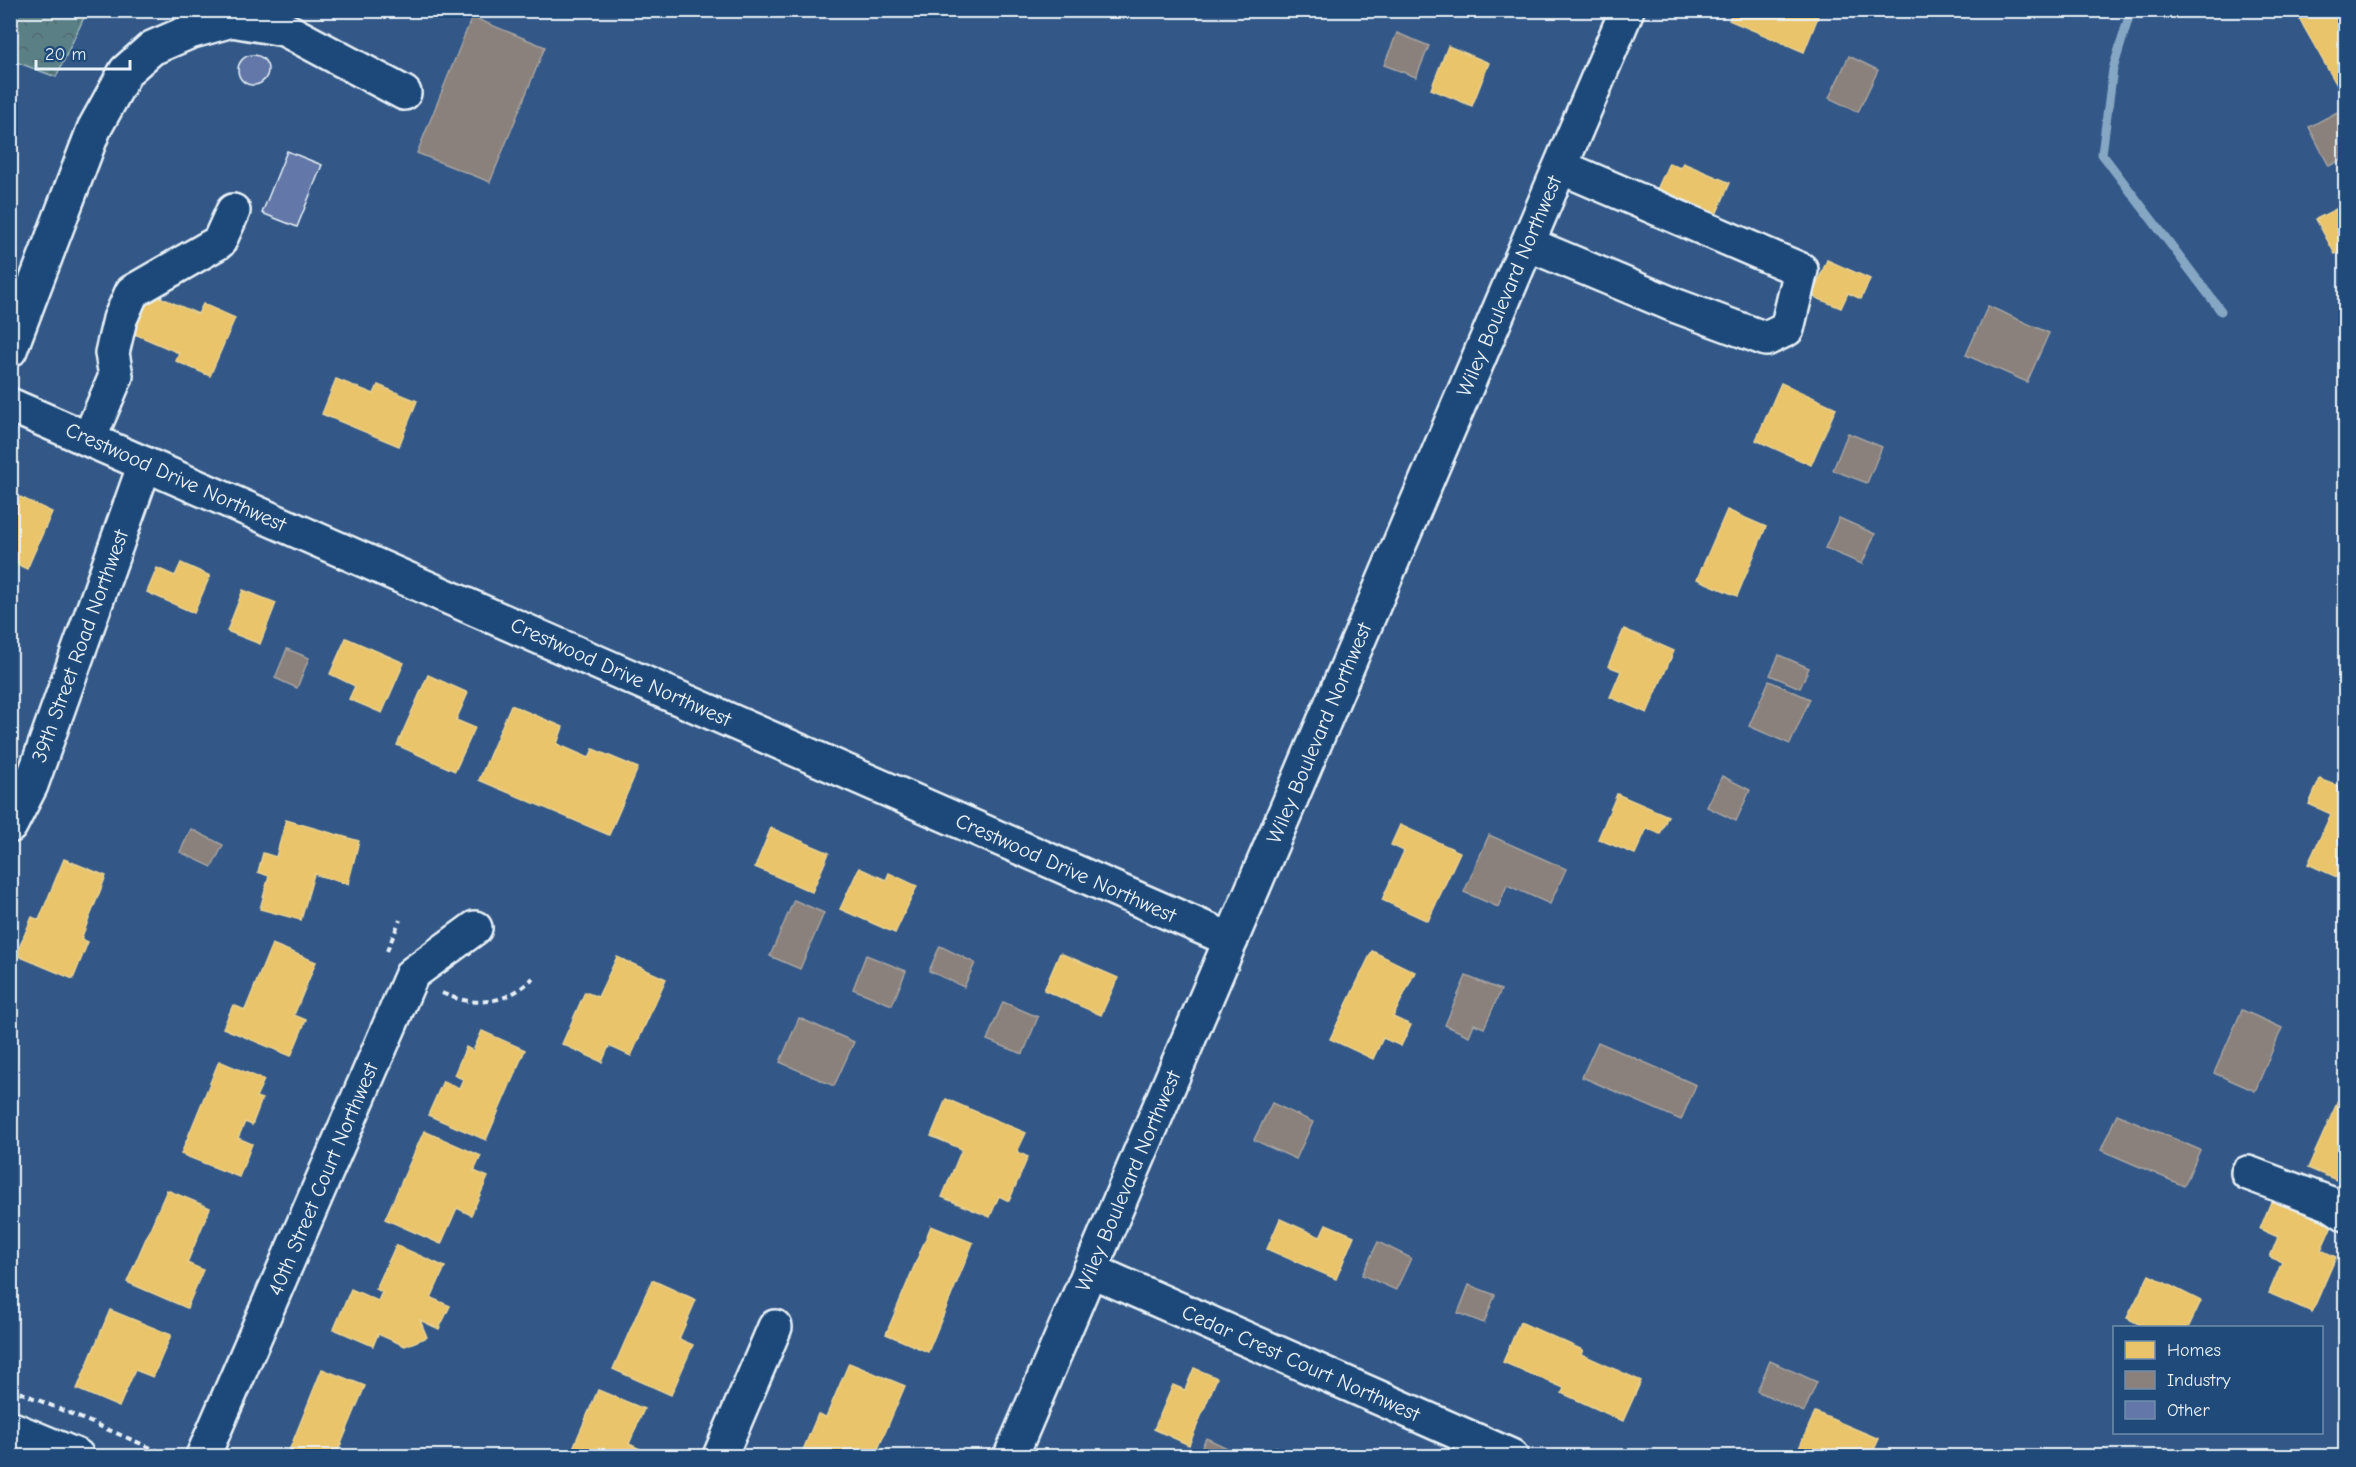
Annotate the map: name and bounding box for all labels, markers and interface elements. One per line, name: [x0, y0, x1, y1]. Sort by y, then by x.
scale bar: [36, 33, 130, 71]
text: 20 m: [45, 44, 86, 65]
street label: Wiley Boulevard Northwest: [1452, 171, 1567, 400]
street label: Crestwood Drive Northwest: [62, 417, 291, 537]
street label: 39th Street Road Northwest: [27, 525, 134, 766]
street label: Crestwood Drive Northwest: [507, 612, 736, 732]
street label: Wiley Boulevard Northwest: [1262, 618, 1377, 847]
street label: Crestwood Drive Northwest: [952, 808, 1181, 928]
street label: 40th Street Court Northwest: [263, 1058, 383, 1299]
street label: Wiley Boulevard Northwest: [1071, 1066, 1186, 1295]
street label: Cedar Crest Court Northwest: [1178, 1300, 1425, 1427]
legend: [2113, 1326, 2323, 1434]
text: Homes: [2167, 1340, 2221, 1361]
text: Industry: [2167, 1370, 2232, 1391]
text: Other: [2167, 1400, 2210, 1421]

